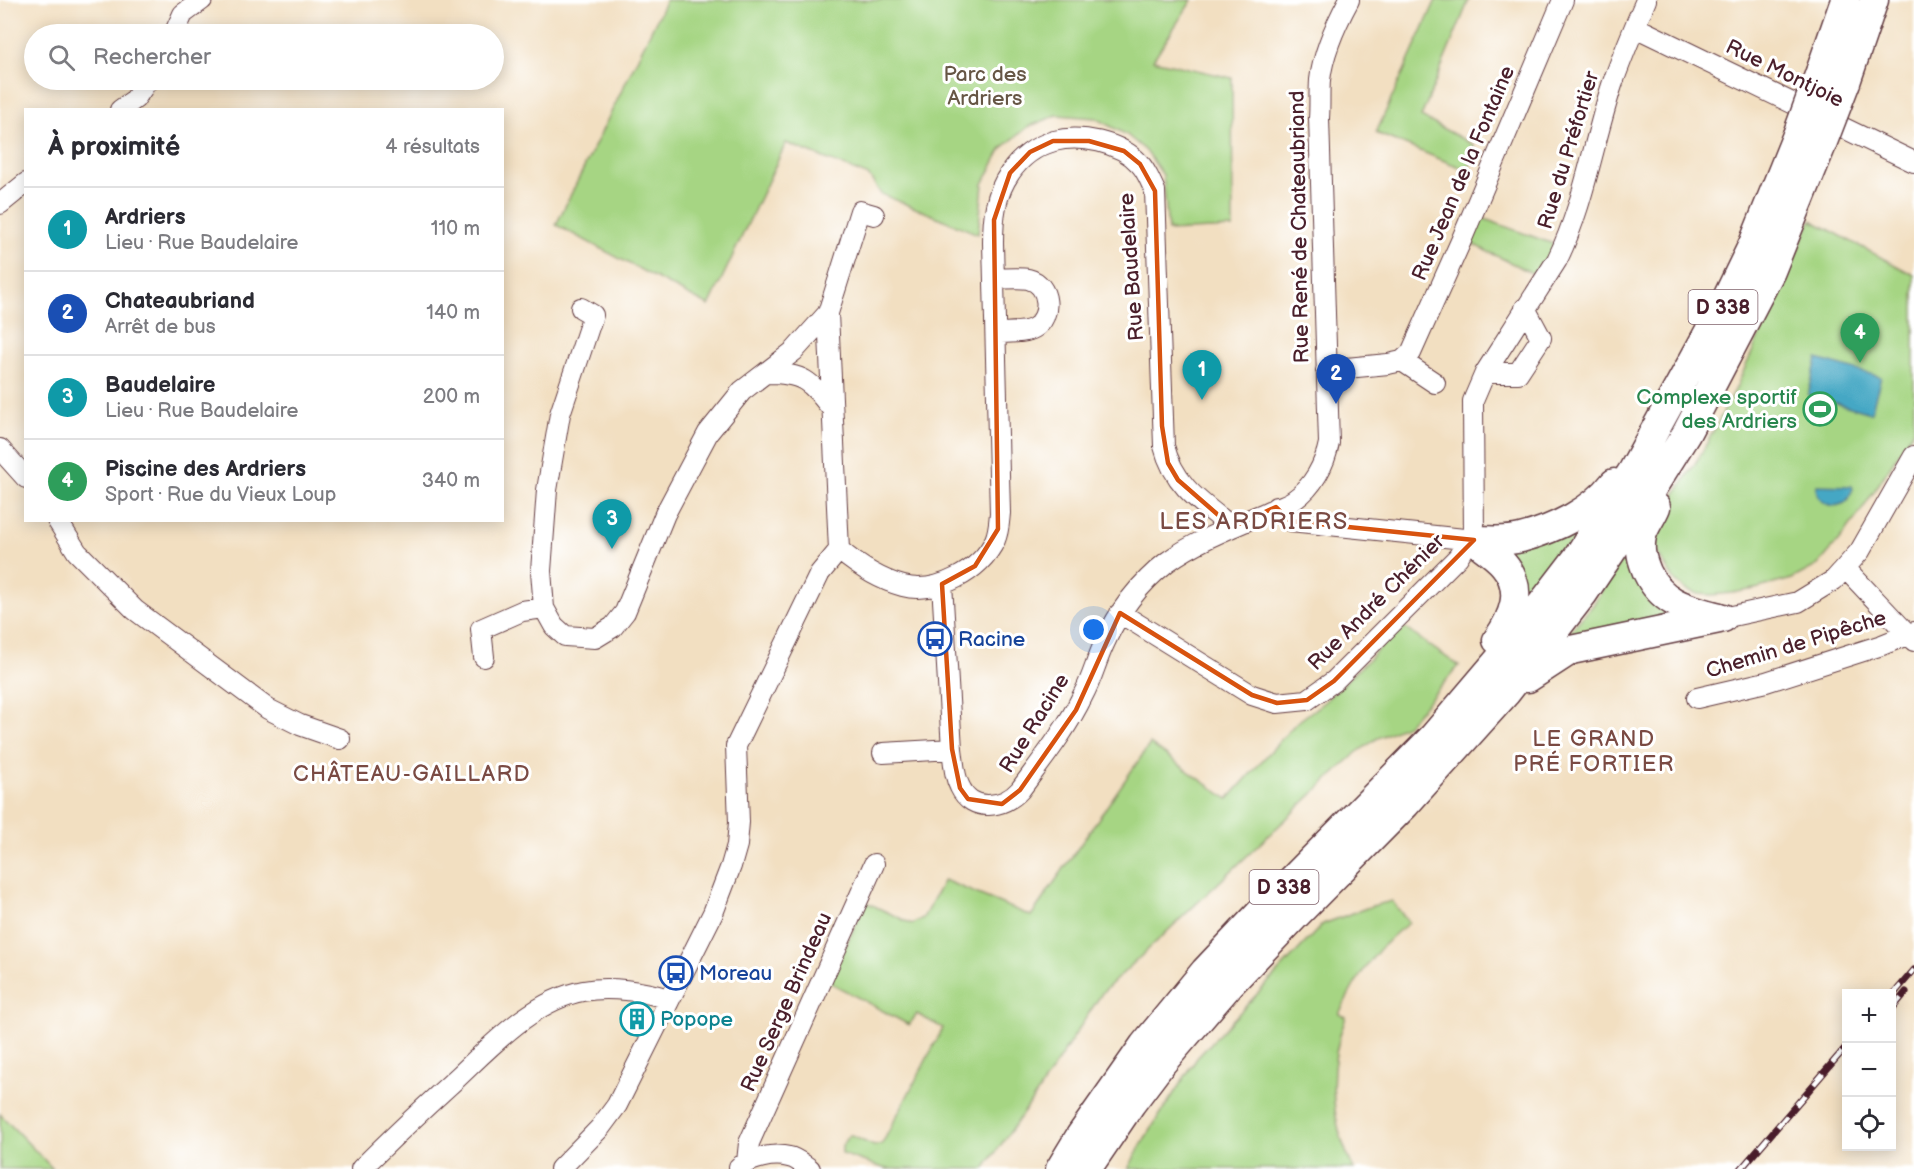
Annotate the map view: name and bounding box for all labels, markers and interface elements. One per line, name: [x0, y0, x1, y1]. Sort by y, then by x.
search box: [24, 24, 504, 90]
street label: Rue Montjoie: [1722, 34, 1848, 113]
icon: search: [45, 41, 78, 74]
text: Rechercher: [93, 44, 211, 71]
park label: Parc des Ardriers: [943, 62, 1027, 111]
street label: Rue Jean de la Fontaine: [1407, 62, 1520, 284]
street label: Rue du Préfortier: [1533, 68, 1605, 232]
street label: Rue René de Chateaubriand: [1285, 90, 1314, 364]
text: À proximité: [48, 132, 180, 163]
text: 4 résultats: [385, 135, 480, 159]
street label: Rue Baudelaire: [1114, 192, 1149, 342]
text: Ardriers: [105, 204, 186, 231]
text: 1: [63, 217, 72, 241]
text: 110 m: [431, 217, 480, 241]
text: Lieu · Rue Baudelaire: [105, 231, 298, 255]
text: Chateaubriand: [105, 288, 255, 315]
road number: D 338: [1688, 290, 1758, 324]
text: 2: [62, 301, 73, 325]
text: 140 m: [426, 301, 480, 325]
pin: 4: [1840, 314, 1880, 363]
text: Arrêt de bus: [105, 315, 216, 339]
pin: 1: [1182, 350, 1222, 400]
pin: 2: [1316, 354, 1356, 404]
text: Baudelaire: [105, 372, 215, 399]
text: 3: [62, 385, 73, 409]
text: 200 m: [423, 385, 480, 409]
place label: Complexe sportif des Ardriers: [1636, 385, 1797, 434]
sports icon: Complexe sportif des Ardriers: [1802, 391, 1838, 427]
text: Lieu · Rue Baudelaire: [105, 399, 298, 423]
text: Piscine des Ardriers: [105, 456, 306, 483]
text: 4: [62, 469, 73, 493]
text: 340 m: [422, 469, 480, 493]
text: Sport · Rue du Vieux Loup: [105, 483, 336, 507]
pin: 3: [592, 500, 632, 549]
district label: LES ARDRIERS: [1159, 507, 1349, 536]
street label: Rue André Chénier: [1303, 529, 1450, 676]
street label: Chemin de Pipêche: [1703, 605, 1889, 684]
your location: [1079, 615, 1108, 644]
bus stop icon: Racine: [917, 621, 953, 657]
place label: Racine: [958, 627, 1025, 652]
street label: Rue Racine: [994, 669, 1075, 777]
district label: LE GRAND PRÉ FORTIER: [1513, 726, 1675, 778]
district label: CHÂTEAU-GAILLARD: [293, 760, 531, 788]
road number: D 338: [1250, 870, 1318, 904]
street label: Rue Serge Brindeau: [736, 909, 837, 1096]
bus stop icon: Moreau: [658, 955, 694, 991]
place label: Moreau: [699, 961, 772, 986]
map controls: [1842, 989, 1896, 1151]
button: +: [1842, 989, 1896, 1043]
building icon: Popope: [619, 1001, 655, 1037]
place label: Popope: [660, 1007, 733, 1032]
button: −: [1842, 1043, 1896, 1097]
button: locate: [1842, 1097, 1896, 1151]

